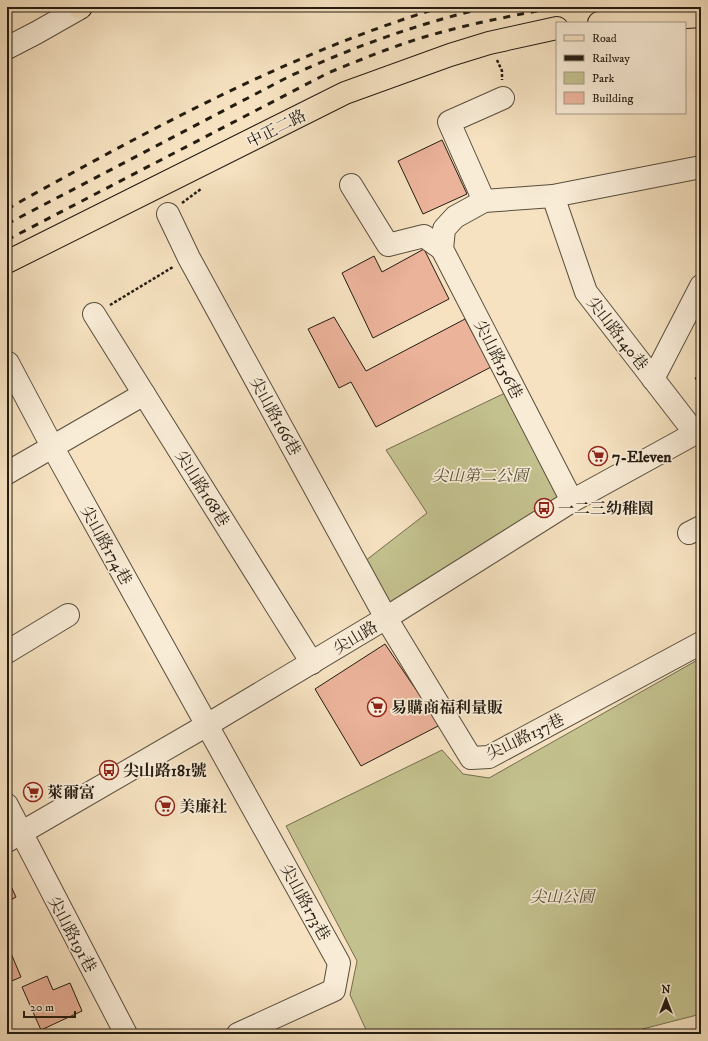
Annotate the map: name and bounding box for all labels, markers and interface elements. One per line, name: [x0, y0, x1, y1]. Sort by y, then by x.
legend: [556, 22, 686, 114]
text: Road: [592, 31, 617, 46]
text: Railway: [592, 51, 630, 66]
text: Park: [592, 71, 614, 86]
text: Building: [592, 91, 633, 106]
street label: 中正二路: [243, 105, 310, 152]
street label: 尖山路140巷: [582, 293, 652, 374]
street label: 尖山路156巷: [470, 317, 527, 402]
street label: 尖山路166巷: [245, 374, 305, 459]
supermarket icon: 7-Eleven: [587, 445, 609, 467]
street label: 尖山路168巷: [171, 447, 233, 530]
place label: 7-Eleven: [612, 447, 672, 467]
park label: 尖山第二公園: [432, 466, 531, 486]
bus stop icon: 一二三幼稚園: [533, 497, 555, 519]
place label: 一二三幼稚園: [558, 499, 654, 519]
street label: 尖山路174巷: [76, 502, 136, 588]
street label: 尖山路: [330, 617, 381, 659]
supermarket icon: 易購商福利量販: [366, 696, 388, 718]
place label: 易購商福利量販: [391, 698, 503, 718]
street label: 尖山路137巷: [483, 709, 568, 764]
bus stop icon: 尖山路181號: [98, 759, 120, 781]
place label: 尖山路181號: [123, 761, 207, 781]
supermarket icon: 萊爾富: [22, 781, 44, 803]
place label: 萊爾富: [47, 783, 95, 803]
supermarket icon: 美廉社: [154, 795, 176, 817]
place label: 美廉社: [179, 797, 227, 817]
street label: 尖山路173巷: [276, 861, 334, 944]
park label: 尖山公園: [530, 887, 597, 907]
street label: 尖山路191巷: [44, 893, 101, 976]
north arrow: [646, 979, 686, 1019]
text: N: [661, 983, 671, 997]
scale bar: [24, 993, 75, 1019]
text: 20 m: [30, 1000, 54, 1015]

